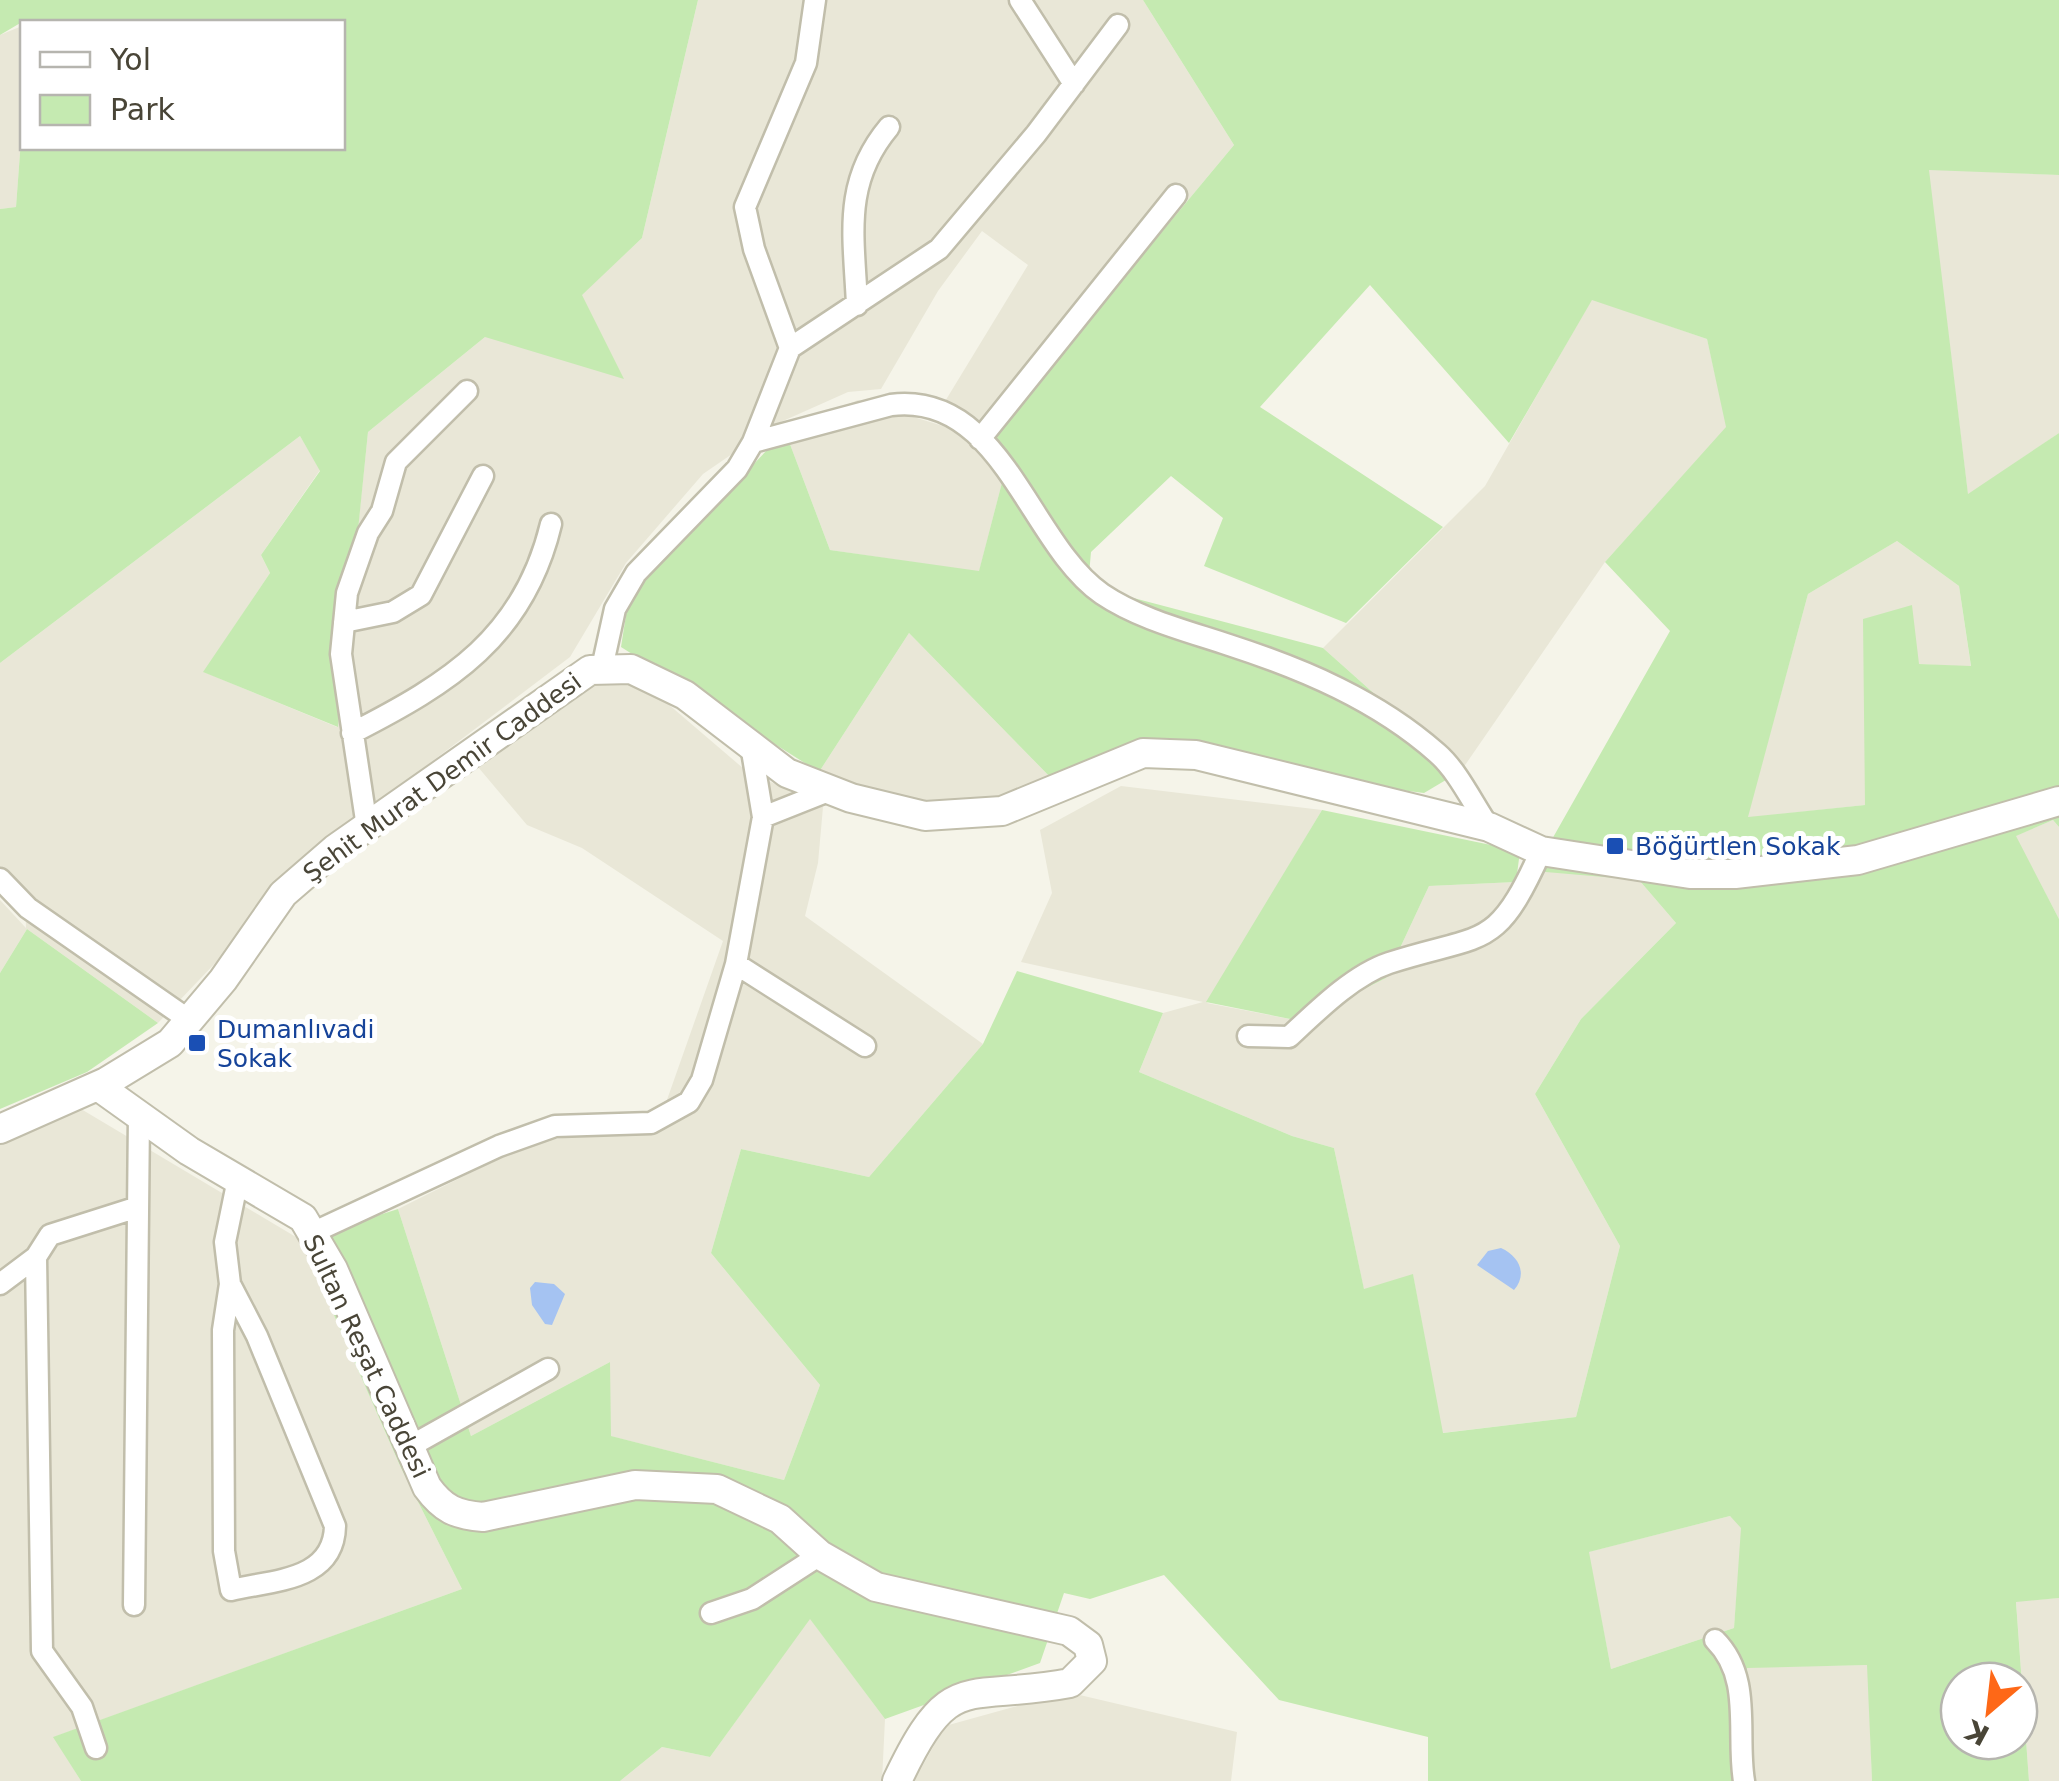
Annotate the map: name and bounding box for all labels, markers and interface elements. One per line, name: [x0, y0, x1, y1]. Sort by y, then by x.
legend: [20, 20, 345, 150]
text: Yol: [109, 42, 151, 77]
text: Park: [110, 92, 175, 127]
street label: Şehit Murat Demir Caddesi: [298, 667, 587, 888]
place label: Böğürtlen Sokak: [1635, 832, 1841, 861]
marker: Böğürtlen Sokak: [1604, 835, 1626, 857]
place label: Dumanlıvadi Sokak: [217, 1015, 374, 1073]
marker: Dumanlıvadi Sokak: [186, 1032, 208, 1054]
street label: Sultan Reşat Caddesi: [297, 1230, 436, 1483]
north arrow: [1939, 1661, 2039, 1761]
text: K: [1959, 1712, 1995, 1752]

